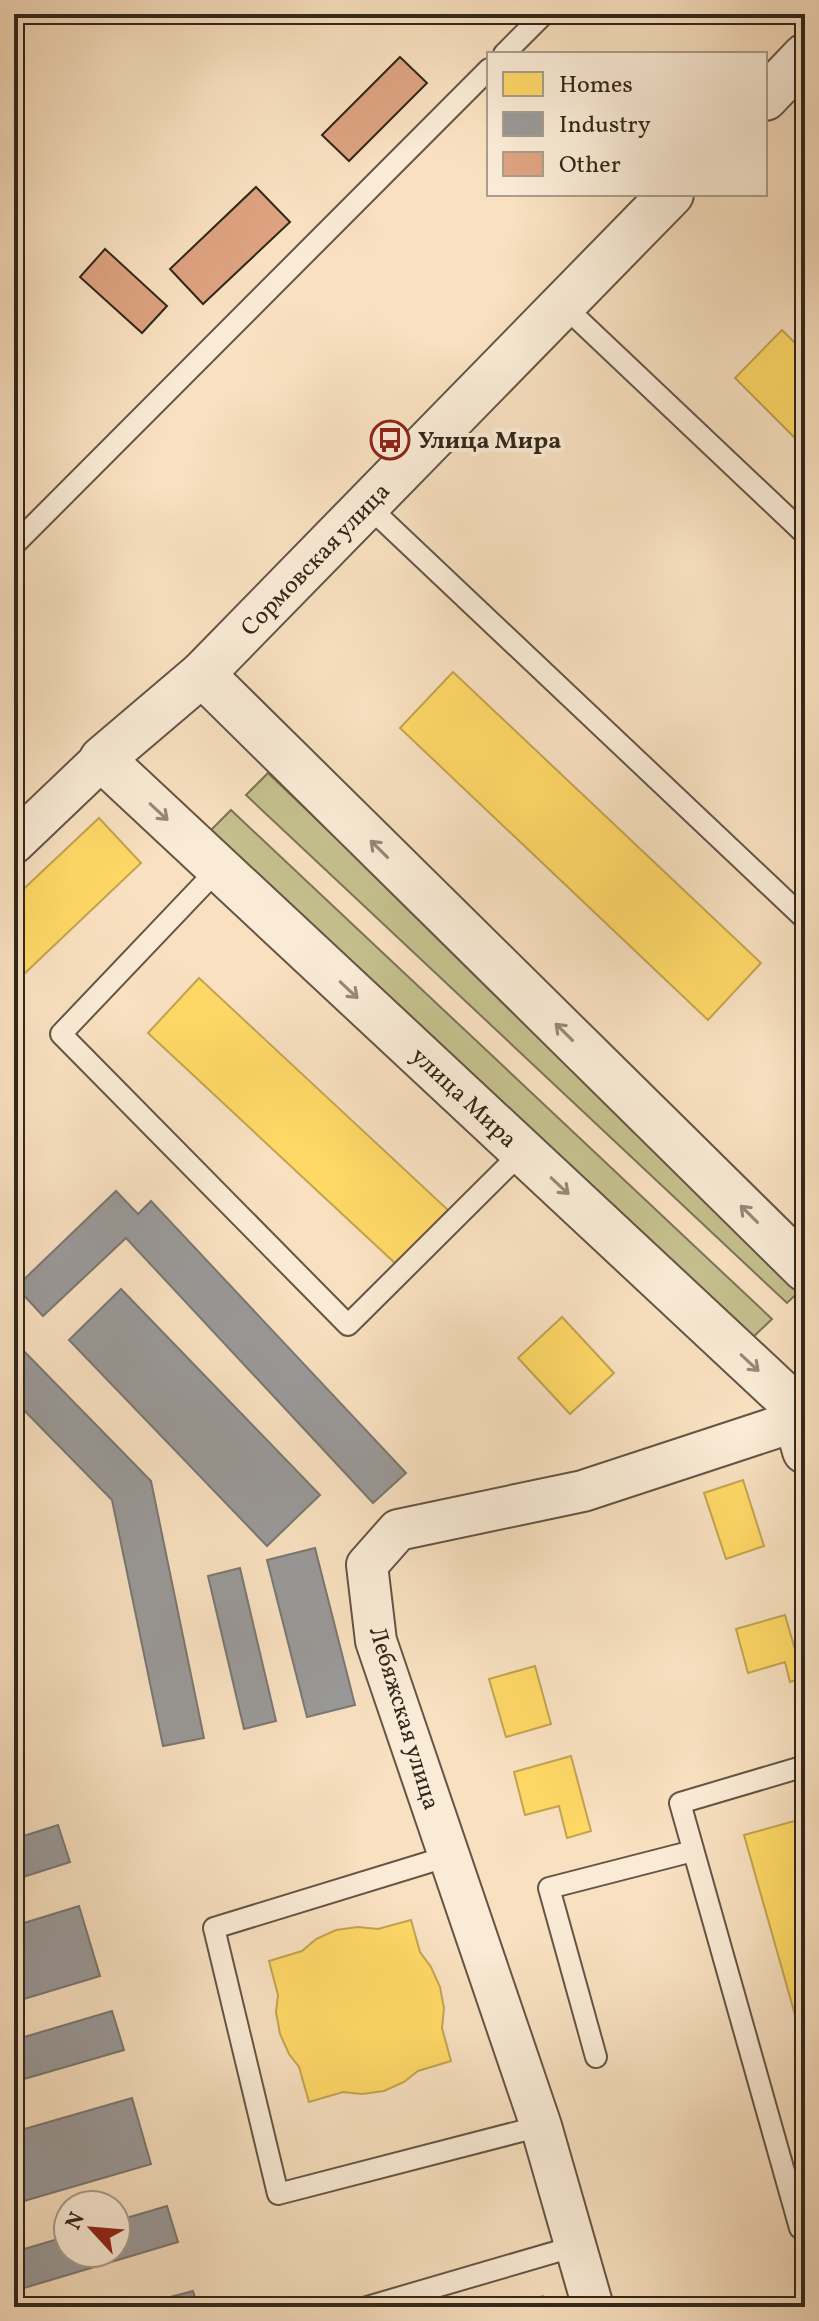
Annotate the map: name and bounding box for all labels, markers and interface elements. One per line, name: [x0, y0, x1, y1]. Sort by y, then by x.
legend: [487, 52, 767, 196]
text: Homes: [559, 69, 633, 103]
text: Industry: [559, 109, 651, 143]
text: Other: [559, 149, 621, 183]
bus stop icon: Улица Мира: [369, 419, 411, 461]
place label: Улица Мира: [418, 425, 561, 459]
street label: Сормовская улица: [234, 476, 399, 645]
one-way arrow: [148, 803, 168, 821]
one-way arrow: [370, 840, 389, 859]
one-way arrow: [339, 980, 359, 999]
one-way arrow: [555, 1023, 574, 1042]
street label: улица Мира: [402, 1040, 524, 1157]
one-way arrow: [549, 1176, 569, 1194]
one-way arrow: [740, 1205, 760, 1225]
one-way arrow: [739, 1354, 759, 1372]
street label: Лебяжская улица: [359, 1623, 447, 1815]
north arrow: [52, 2189, 132, 2269]
text: N: [59, 2207, 94, 2235]

